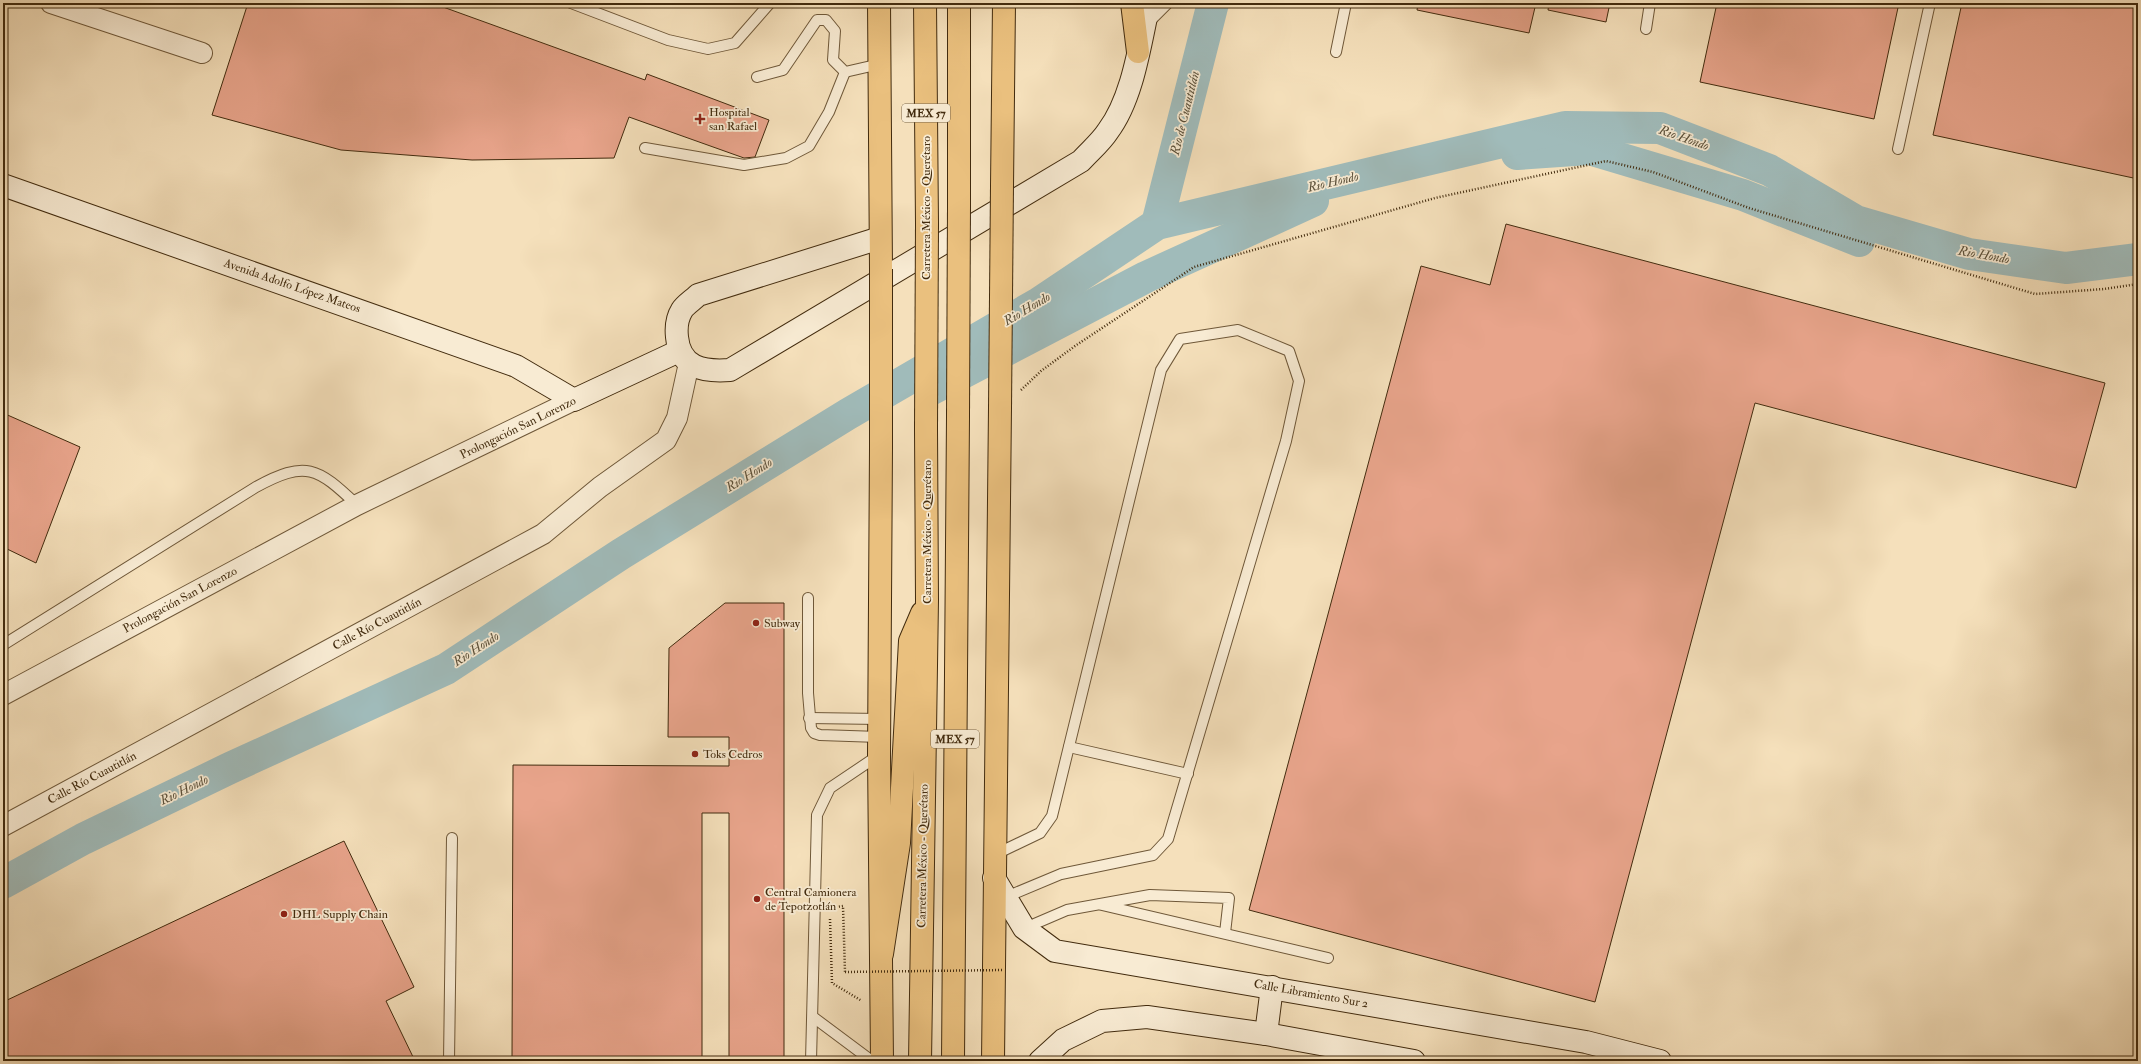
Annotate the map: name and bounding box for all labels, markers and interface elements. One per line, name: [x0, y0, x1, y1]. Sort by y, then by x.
water label: Rio de Cuautitlán: [1167, 69, 1203, 158]
road number: MEX 57: [902, 104, 950, 122]
place label: Hospital san Rafael: [709, 105, 757, 134]
marker: Hospital san Rafael: [694, 113, 706, 125]
water label: Rio Hondo: [1656, 122, 1711, 154]
street label: Carretera México - Querétaro: [919, 136, 934, 280]
water label: Rio Hondo: [1305, 168, 1360, 196]
water label: Rio Hondo: [1956, 242, 2011, 267]
street label: Avenida Adolfo López Mateos: [221, 255, 362, 316]
water label: Rio Hondo: [1000, 289, 1054, 330]
street label: Prolongación San Lorenzo: [457, 393, 579, 463]
water label: Rio Hondo: [722, 454, 776, 496]
street label: Carretera México - Querétaro: [920, 460, 935, 604]
street label: Prolongación San Lorenzo: [120, 563, 240, 637]
street label: Calle Río Cuautitlán: [330, 594, 424, 654]
place label: Subway: [764, 616, 801, 631]
marker: Subway: [751, 618, 761, 628]
water label: Rio Hondo: [449, 628, 502, 670]
road number: MEX 57: [931, 730, 979, 748]
place label: Toks Cedros: [703, 747, 762, 762]
street label: Calle Río Cuautitlán: [45, 748, 139, 808]
marker: Toks Cedros: [690, 749, 700, 759]
water label: Rio Hondo: [156, 771, 211, 809]
street label: Carretera México - Querétaro: [914, 784, 932, 928]
place label: Central Camionera de Tepotzotlán: [765, 885, 857, 914]
marker: Central Camionera de Tepotzotlán: [752, 894, 762, 904]
place label: DHL Supply Chain: [292, 907, 388, 922]
marker: DHL Supply Chain: [279, 909, 289, 919]
street label: Calle Libramiento Sur 2: [1253, 977, 1369, 1011]

